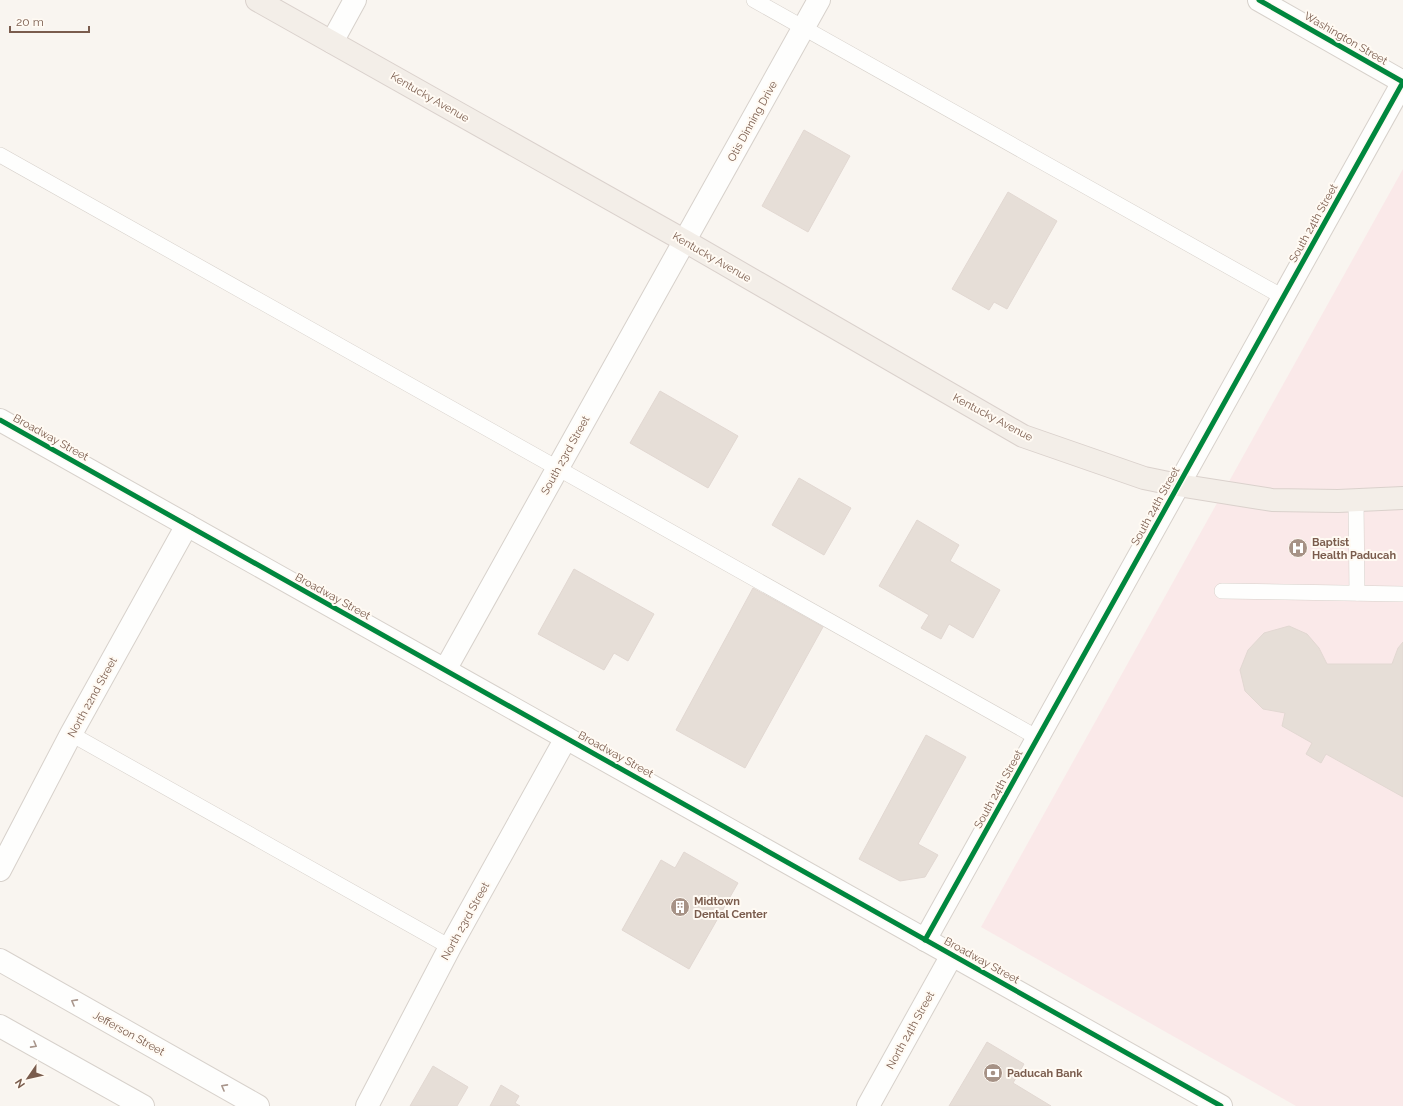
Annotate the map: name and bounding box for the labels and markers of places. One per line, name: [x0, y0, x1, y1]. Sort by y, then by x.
place label: Baptist Health Paducah: [1312, 536, 1396, 562]
hospital icon: Baptist Health Paducah: [1287, 537, 1309, 559]
place label: Midtown Dental Center: [694, 895, 768, 921]
building icon: Midtown Dental Center: [669, 896, 691, 918]
bank icon: Paducah Bank: [982, 1062, 1004, 1084]
place label: Paducah Bank: [1007, 1067, 1083, 1080]

